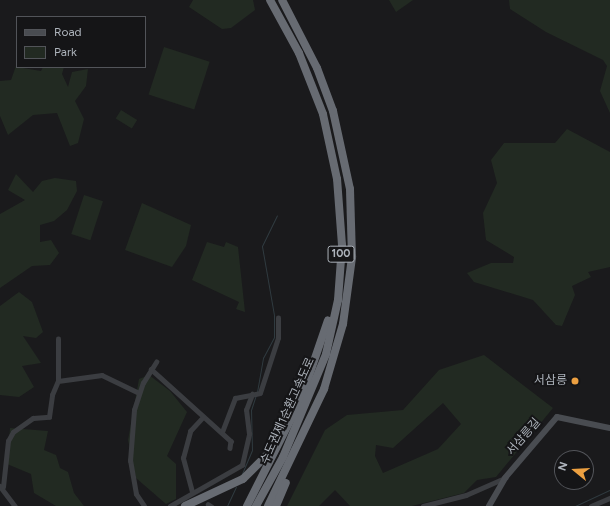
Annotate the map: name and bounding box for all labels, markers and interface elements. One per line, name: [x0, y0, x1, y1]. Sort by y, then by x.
legend: [16, 16, 146, 68]
text: Road: [54, 25, 82, 39]
text: Park: [54, 45, 77, 59]
road number: 100: [327, 245, 355, 263]
street label: 수도권제1순환고속도로: [258, 355, 318, 467]
place label: 서삼릉: [534, 374, 567, 388]
marker: 서삼릉: [570, 376, 580, 386]
street label: 서삼릉길: [504, 416, 544, 458]
north arrow: [554, 450, 594, 490]
text: N: [556, 460, 571, 473]

